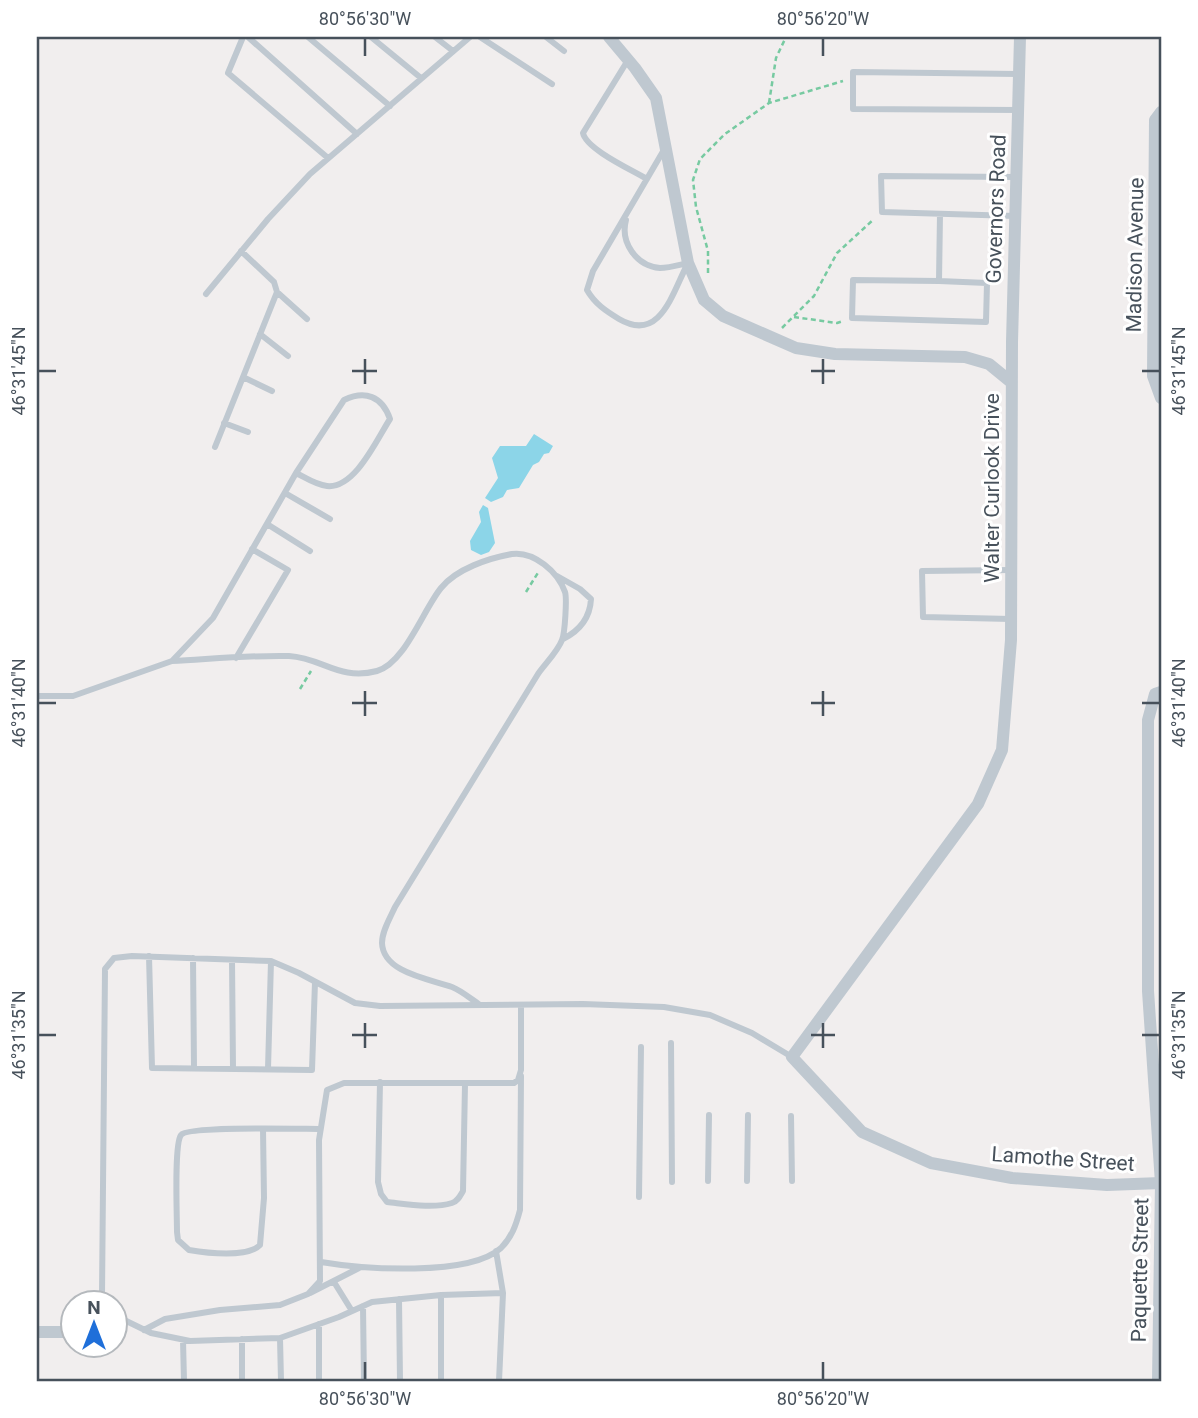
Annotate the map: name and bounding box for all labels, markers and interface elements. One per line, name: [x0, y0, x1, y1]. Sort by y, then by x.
text: 80°56'30"W: [319, 8, 411, 29]
text: 80°56'20"W: [777, 8, 869, 29]
street label: Governors Road: [981, 134, 1011, 284]
street label: Madison Avenue: [1122, 177, 1148, 333]
text: 46°31'45"N: [8, 326, 29, 416]
text: 46°31'45"N: [1168, 326, 1189, 416]
street label: Walter Curlook Drive: [980, 393, 1004, 583]
text: 46°31'40"N: [8, 658, 29, 748]
text: 46°31'40"N: [1168, 658, 1189, 748]
text: 46°31'35"N: [8, 990, 29, 1080]
text: 46°31'35"N: [1168, 990, 1189, 1080]
street label: Lamothe Street: [991, 1142, 1135, 1176]
street label: Paquette Street: [1127, 1197, 1153, 1343]
north arrow: [60, 1288, 130, 1358]
text: N: [87, 1296, 101, 1319]
text: 80°56'30"W: [319, 1388, 411, 1409]
text: 80°56'20"W: [777, 1388, 869, 1409]

